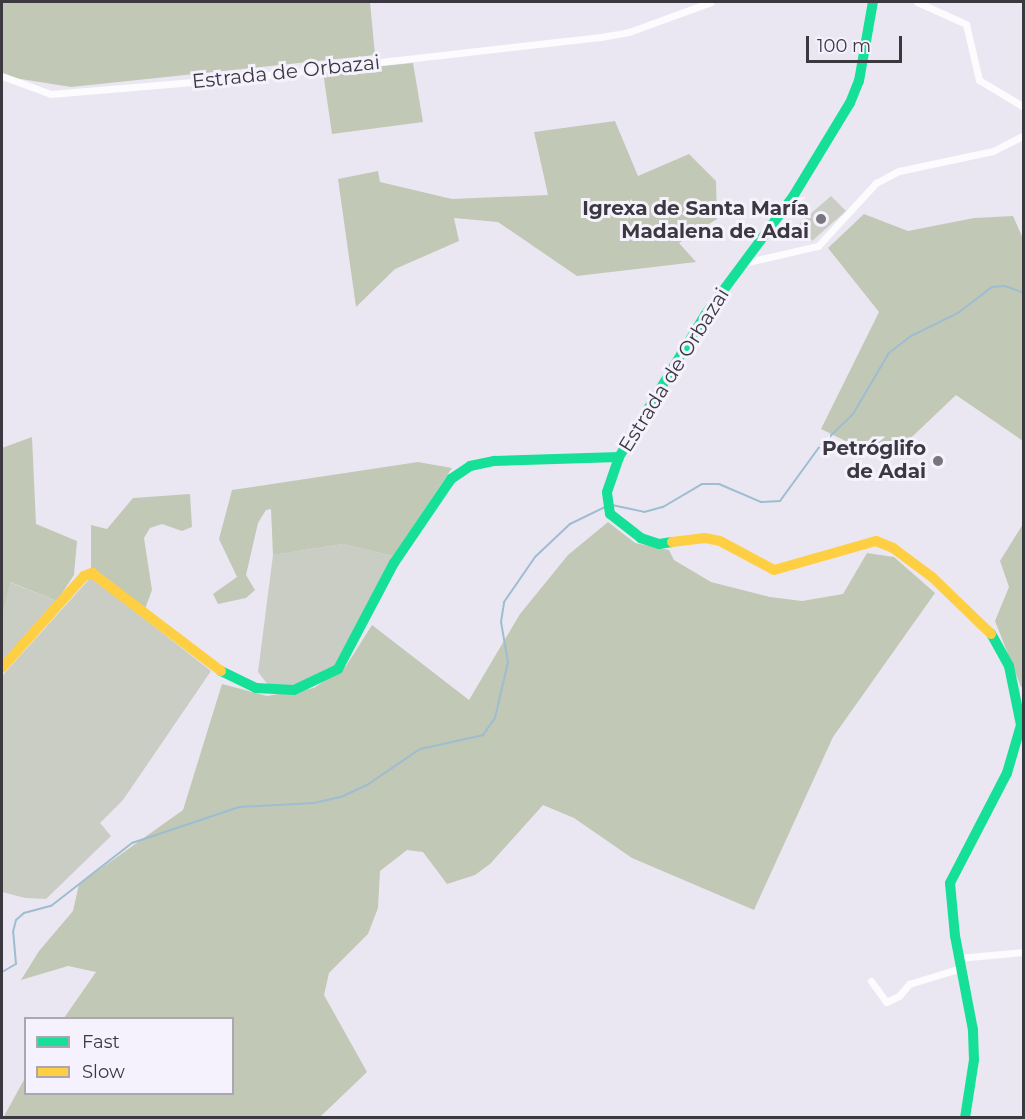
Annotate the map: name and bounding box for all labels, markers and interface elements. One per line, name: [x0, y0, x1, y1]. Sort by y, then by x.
scale bar: [809, 24, 905, 62]
text: 100 m: [817, 35, 871, 57]
street label: Estrada de Orbazai: [191, 50, 381, 94]
place label: Igrexa de Santa María Madalena de Adai: [582, 196, 809, 243]
marker: Igrexa de Santa María Madalena de Adai: [814, 212, 828, 226]
street label: Estrada de Orbazai: [614, 284, 734, 456]
place label: Petróglifo de Adai: [822, 437, 926, 484]
marker: Petróglifo de Adai: [931, 454, 945, 468]
legend: [24, 1017, 234, 1095]
text: Fast: [82, 1031, 120, 1053]
text: Slow: [82, 1061, 125, 1083]

